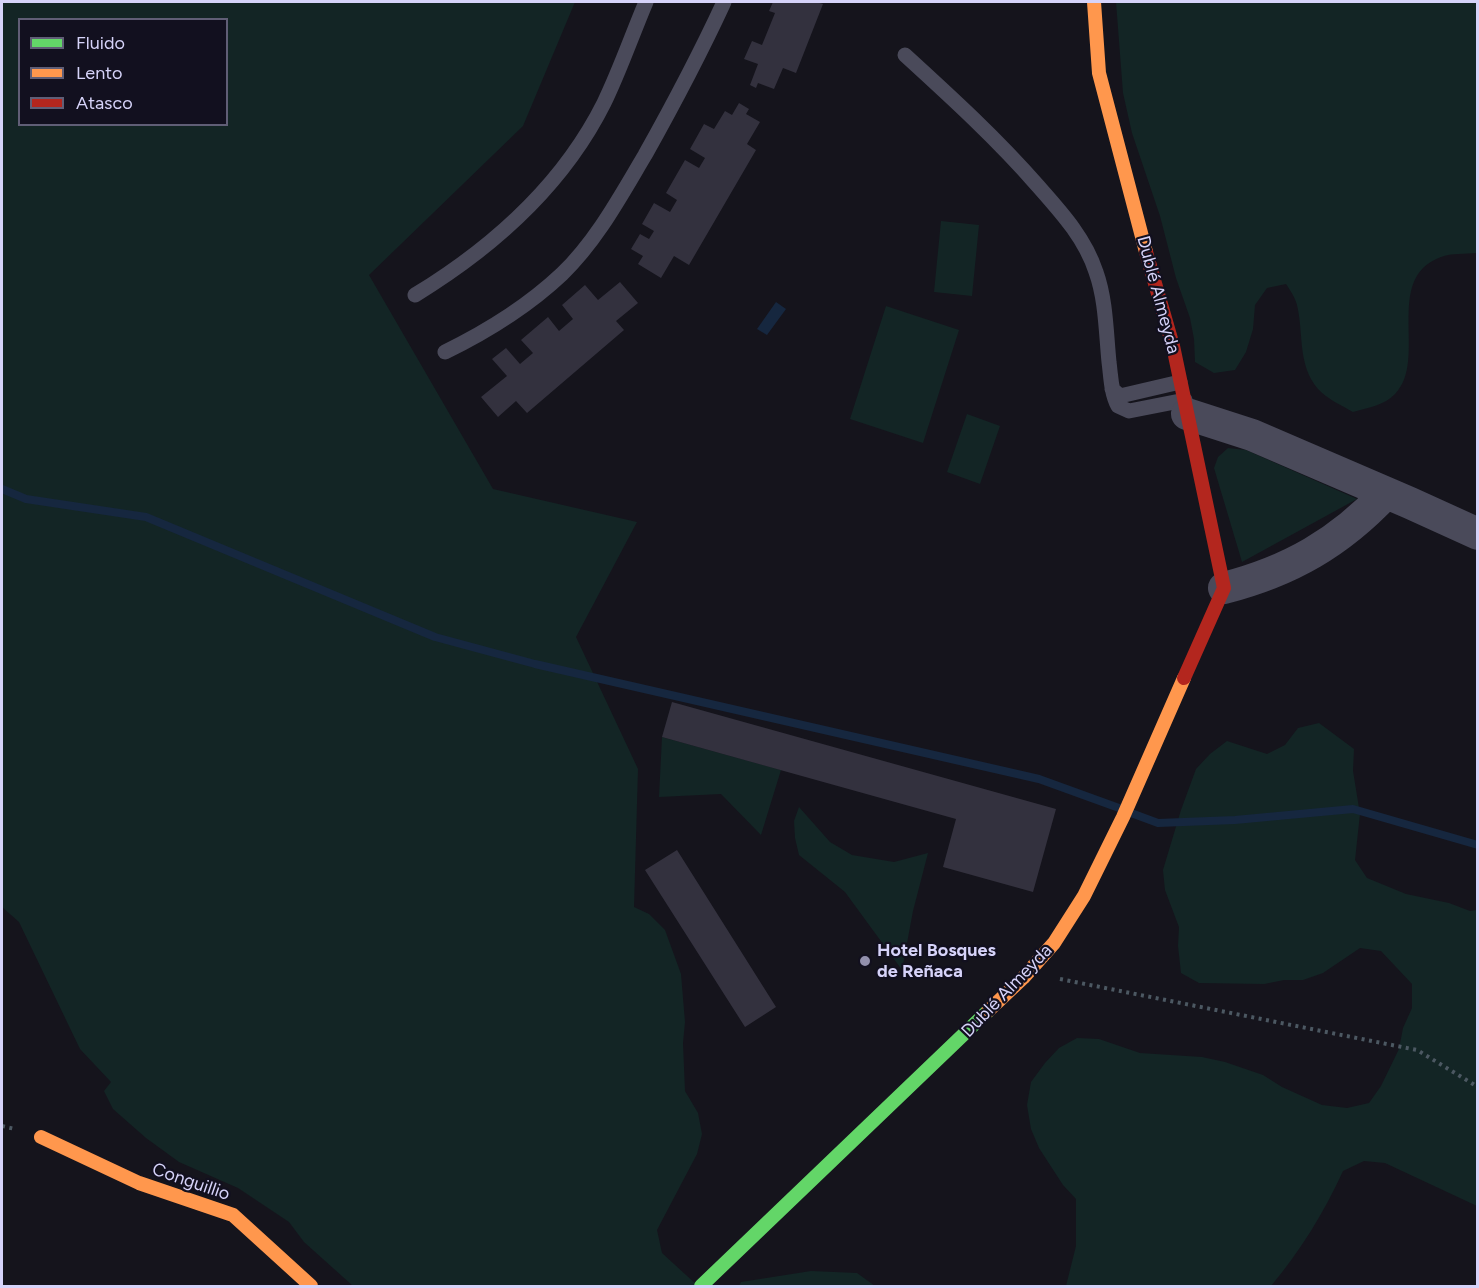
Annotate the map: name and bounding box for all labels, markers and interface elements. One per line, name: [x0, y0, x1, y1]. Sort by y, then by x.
legend: [18, 18, 228, 126]
text: Fluido: [76, 32, 125, 54]
text: Lento: [76, 62, 122, 84]
text: Atasco: [76, 92, 133, 114]
street label: Dublé Almeyda: [1132, 234, 1184, 356]
place label: Hotel Bosques de Reñaca: [877, 940, 996, 982]
street label: Dublé Almeyda: [957, 940, 1057, 1042]
marker: Hotel Bosques de Reñaca: [858, 954, 872, 968]
street label: Conguillio: [149, 1159, 233, 1205]

